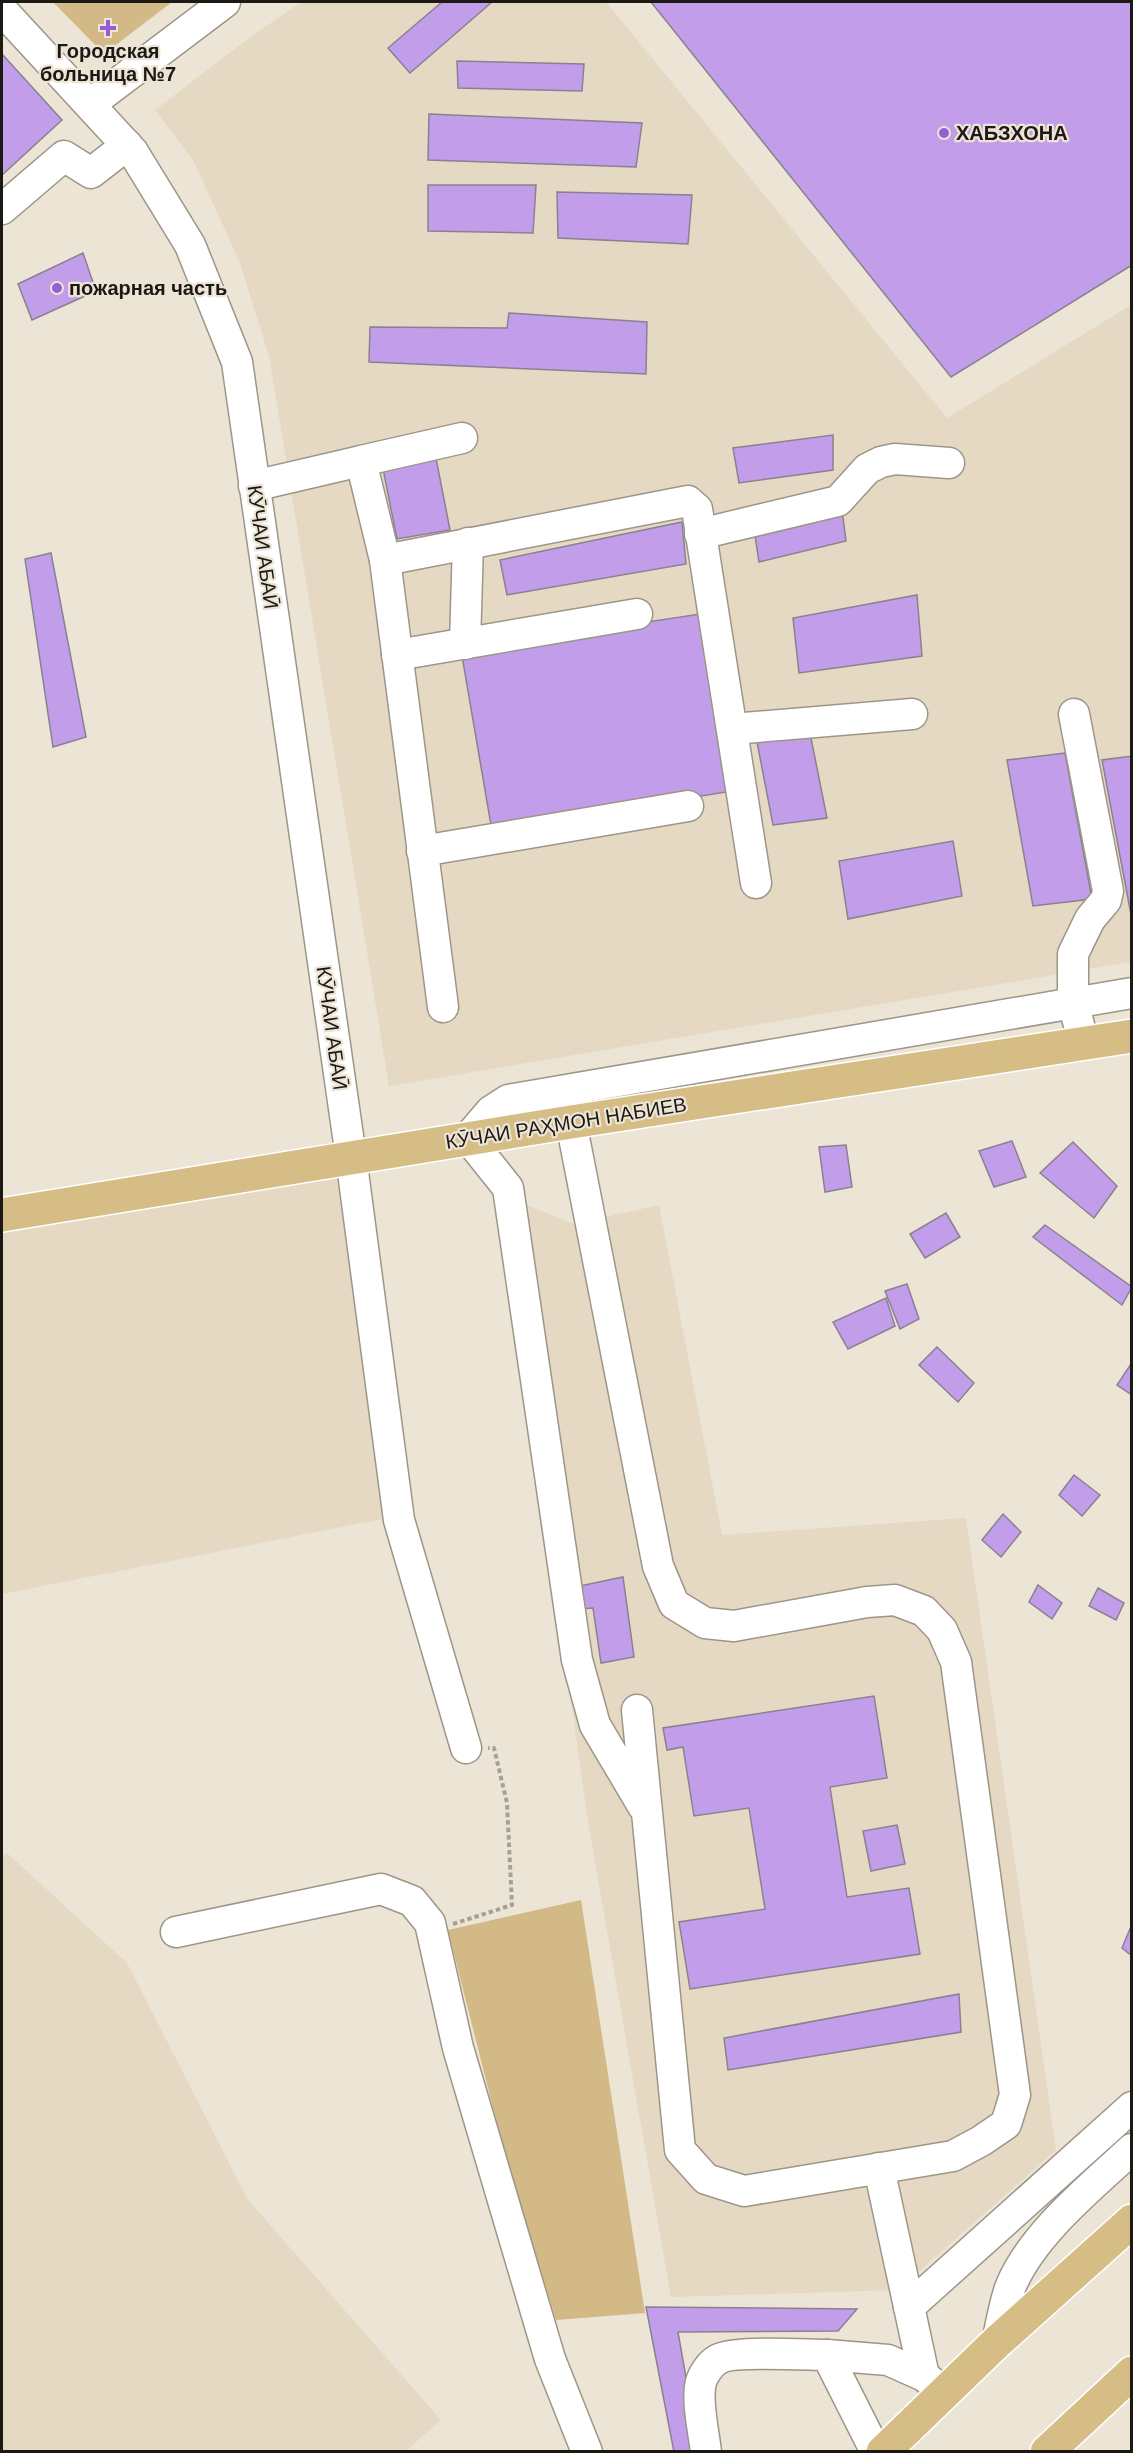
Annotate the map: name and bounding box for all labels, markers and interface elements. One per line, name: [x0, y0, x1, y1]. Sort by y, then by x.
marker: Городская больница №7: [99, 19, 117, 37]
place label: Городская больница №7: [40, 40, 176, 85]
place label: ХАБЗХОНА: [956, 122, 1068, 144]
marker: ХАБЗХОНА: [937, 126, 951, 140]
place label: пожарная часть: [69, 277, 227, 299]
marker: пожарная часть: [50, 281, 64, 295]
street label: КӮЧАИ АБАӢ: [243, 484, 283, 610]
street label: КӮЧАИ АБАӢ: [312, 965, 352, 1091]
street label: КӮЧАИ РАҲМОН НАБИЕВ: [444, 1093, 688, 1153]

